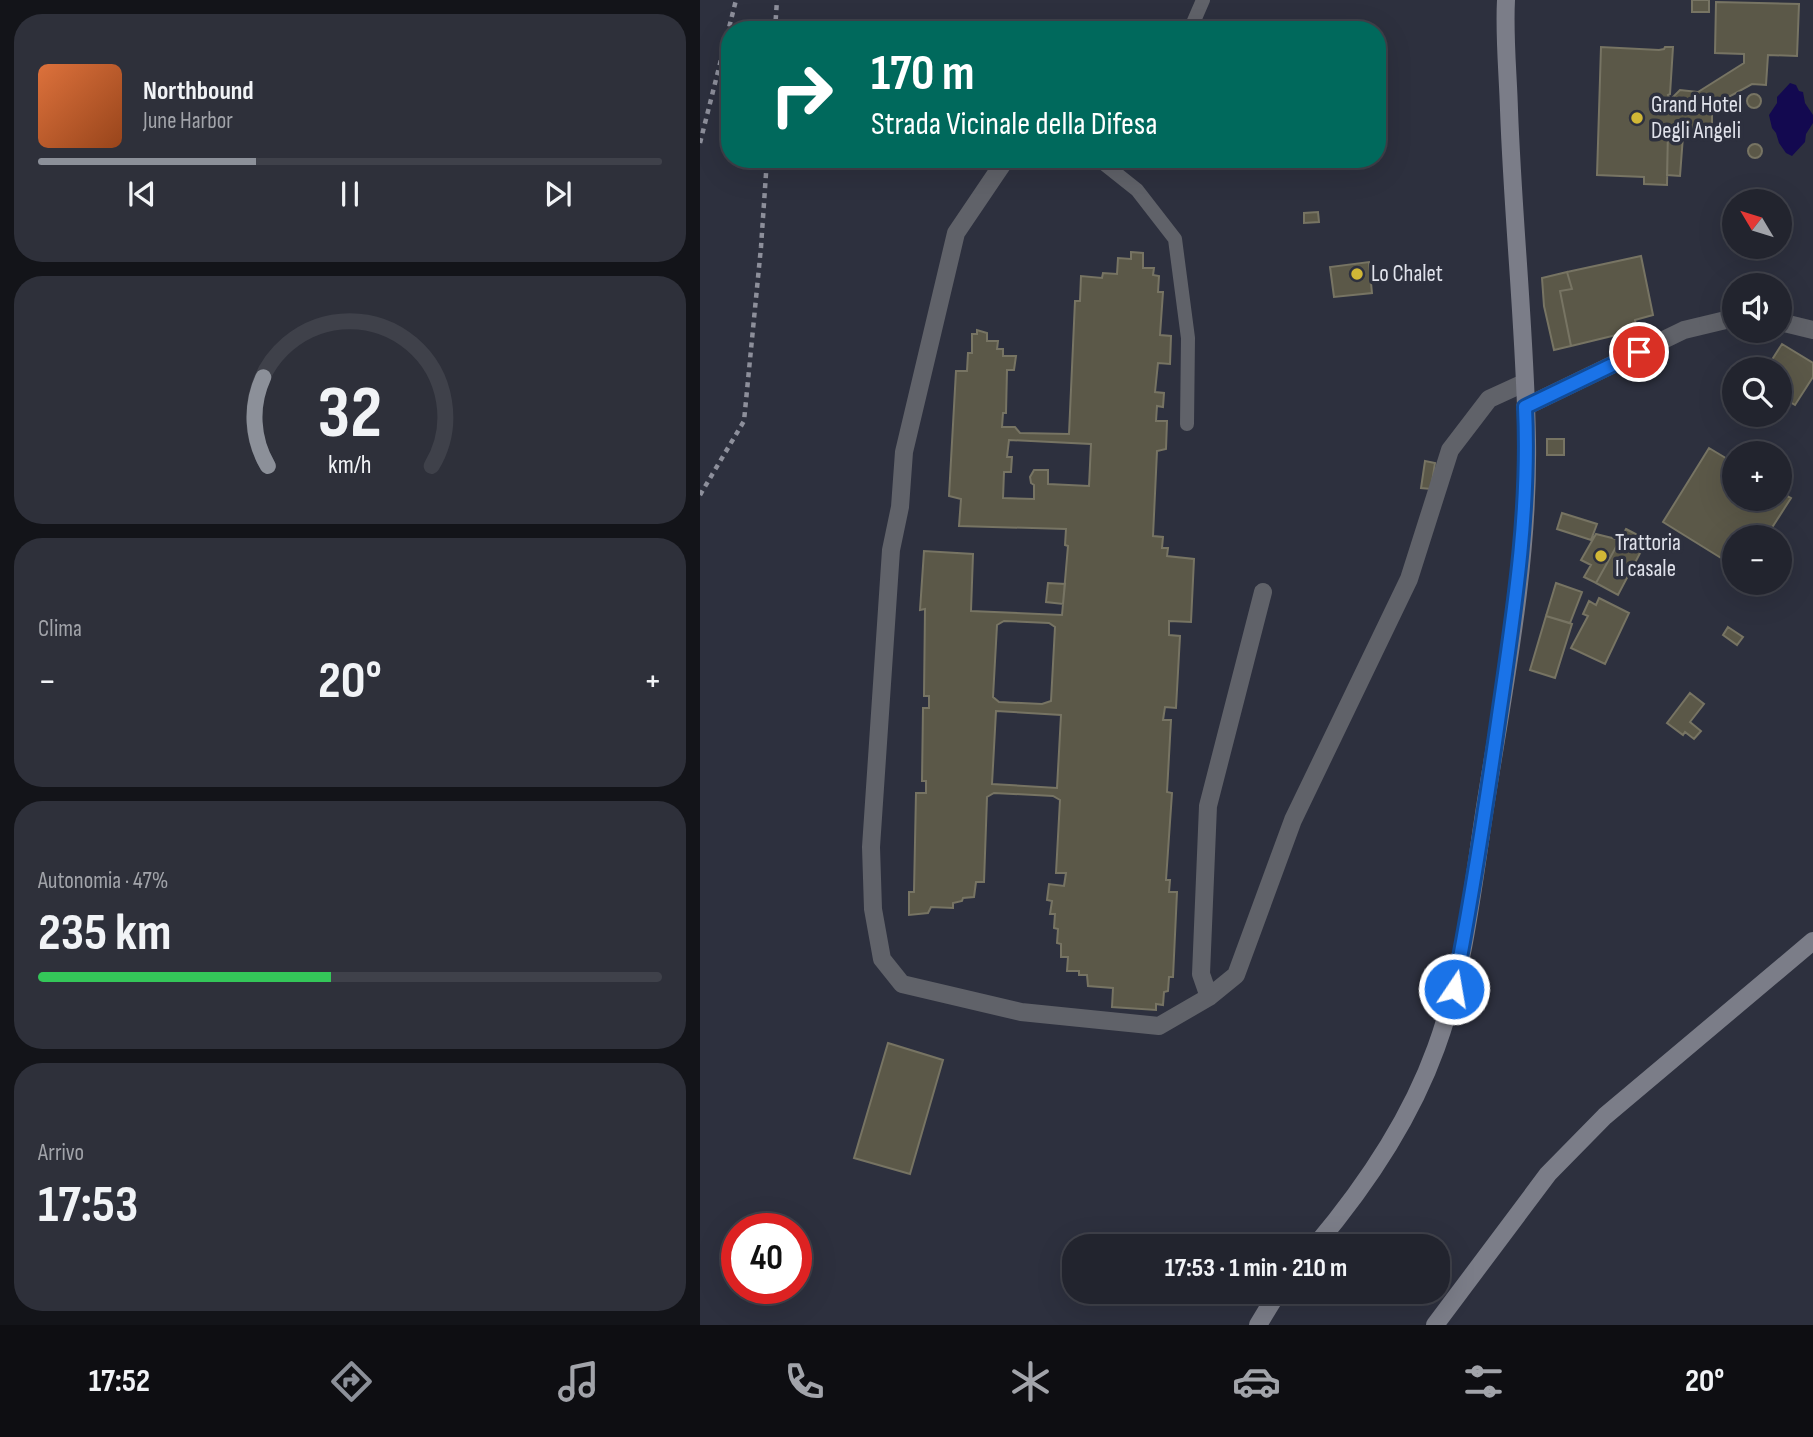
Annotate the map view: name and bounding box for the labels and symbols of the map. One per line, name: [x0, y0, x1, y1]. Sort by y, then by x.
place label: Grand Hotel Degli Angeli: [1651, 91, 1742, 145]
marker: Grand Hotel Degli Angeli: [1629, 110, 1645, 126]
north arrow: [1722, 189, 1792, 259]
place label: Lo Chalet: [1371, 260, 1443, 288]
marker: Lo Chalet: [1349, 266, 1365, 282]
pin: [1609, 322, 1669, 382]
place label: Trattoria Il casale: [1615, 529, 1681, 583]
marker: Trattoria Il casale: [1593, 548, 1609, 564]
position arrow: [1417, 952, 1491, 1026]
speed limit sign: 40: [721, 1213, 812, 1304]

